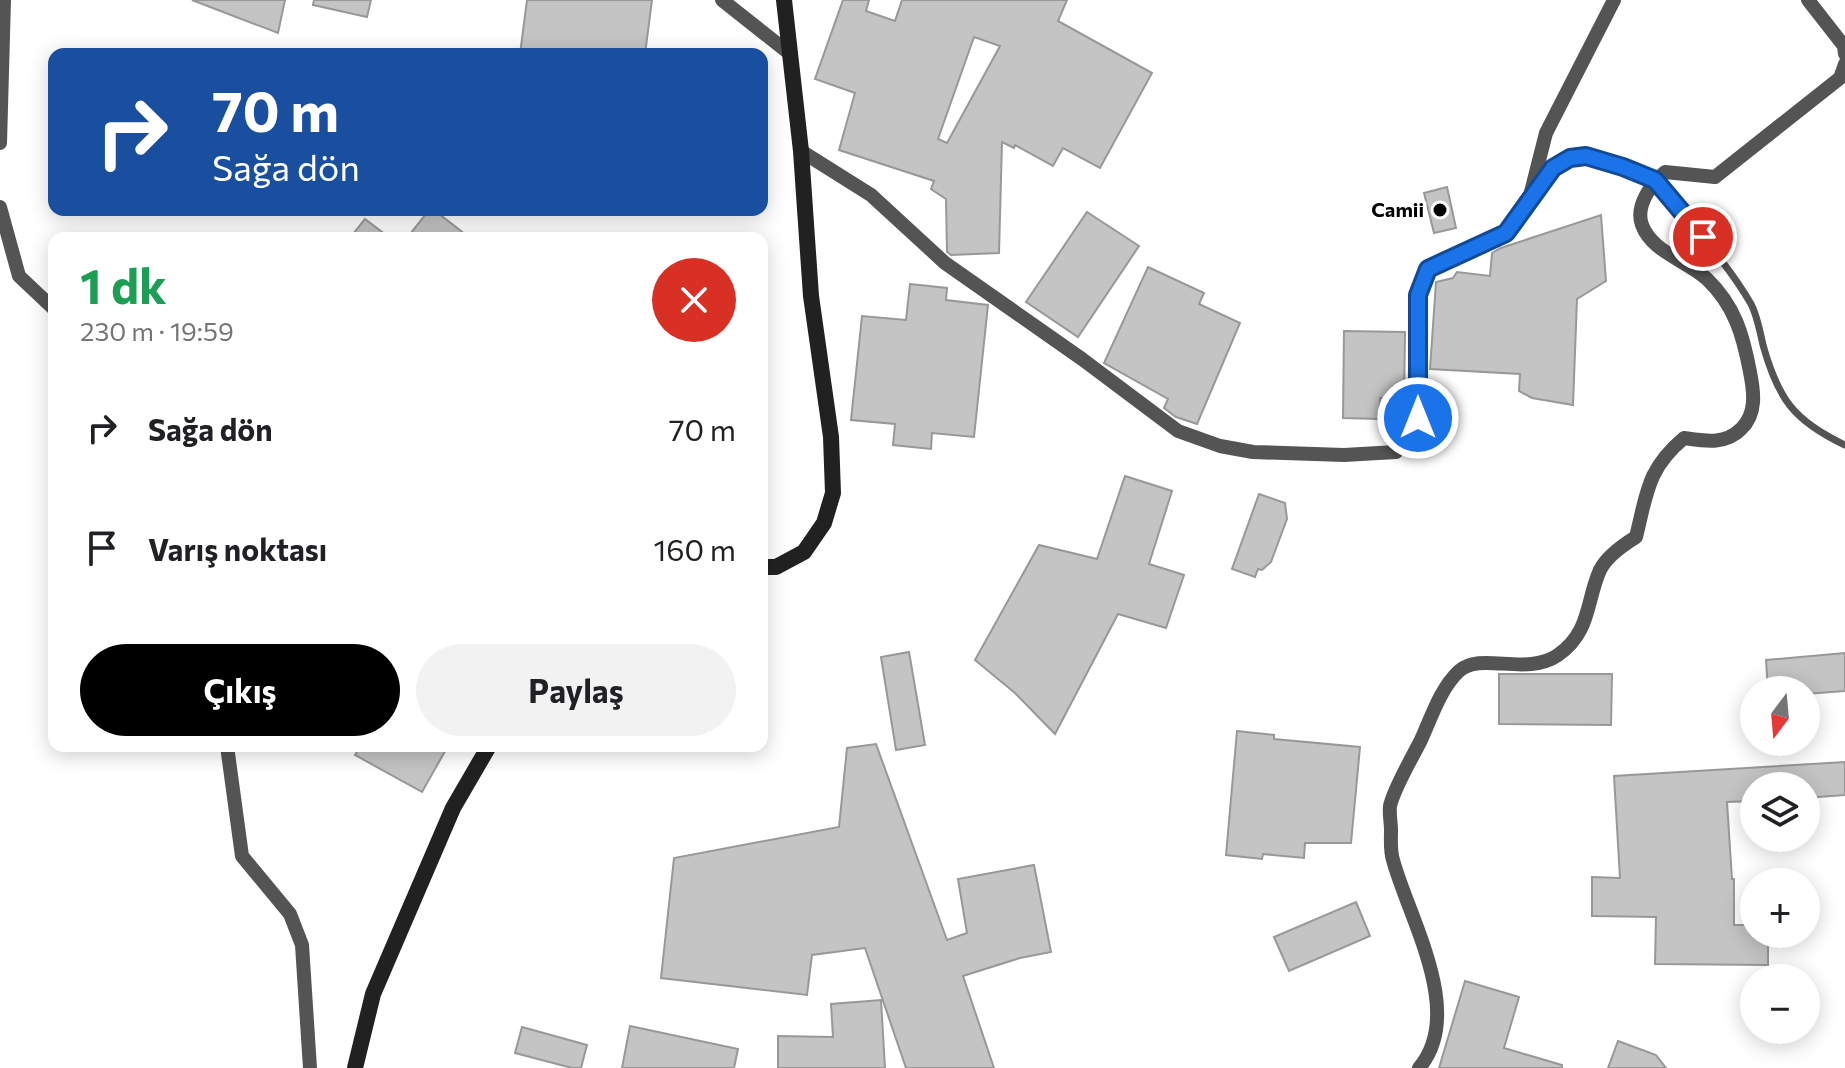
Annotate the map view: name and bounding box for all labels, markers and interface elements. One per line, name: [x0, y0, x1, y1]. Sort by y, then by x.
text: 70 m: [212, 75, 339, 144]
icon: right: [80, 80, 184, 184]
text: Sağa dön: [212, 144, 360, 188]
place label: Camii: [1371, 197, 1424, 221]
marker: Camii: [1431, 201, 1449, 219]
pin: [1669, 203, 1737, 271]
icon: arrive: [1681, 215, 1725, 259]
text: 1 dk: [80, 255, 167, 314]
button: close: [652, 258, 736, 342]
text: 230 m · 19:59: [80, 315, 234, 346]
position arrow: [1376, 376, 1460, 460]
icon: right: [80, 406, 124, 450]
text: Sağa dön: [148, 410, 273, 447]
text: 70 m: [669, 410, 736, 447]
icon: arrive: [80, 526, 124, 570]
text: Varış noktası: [148, 530, 327, 567]
text: 160 m: [653, 530, 736, 567]
button: Çıkış: [80, 644, 400, 736]
button: Paylaş: [416, 644, 736, 736]
north arrow: [1740, 676, 1820, 756]
map controls: [1740, 676, 1820, 1044]
button: layers: [1740, 772, 1820, 852]
button: +: [1740, 868, 1820, 948]
button: −: [1740, 964, 1820, 1044]

